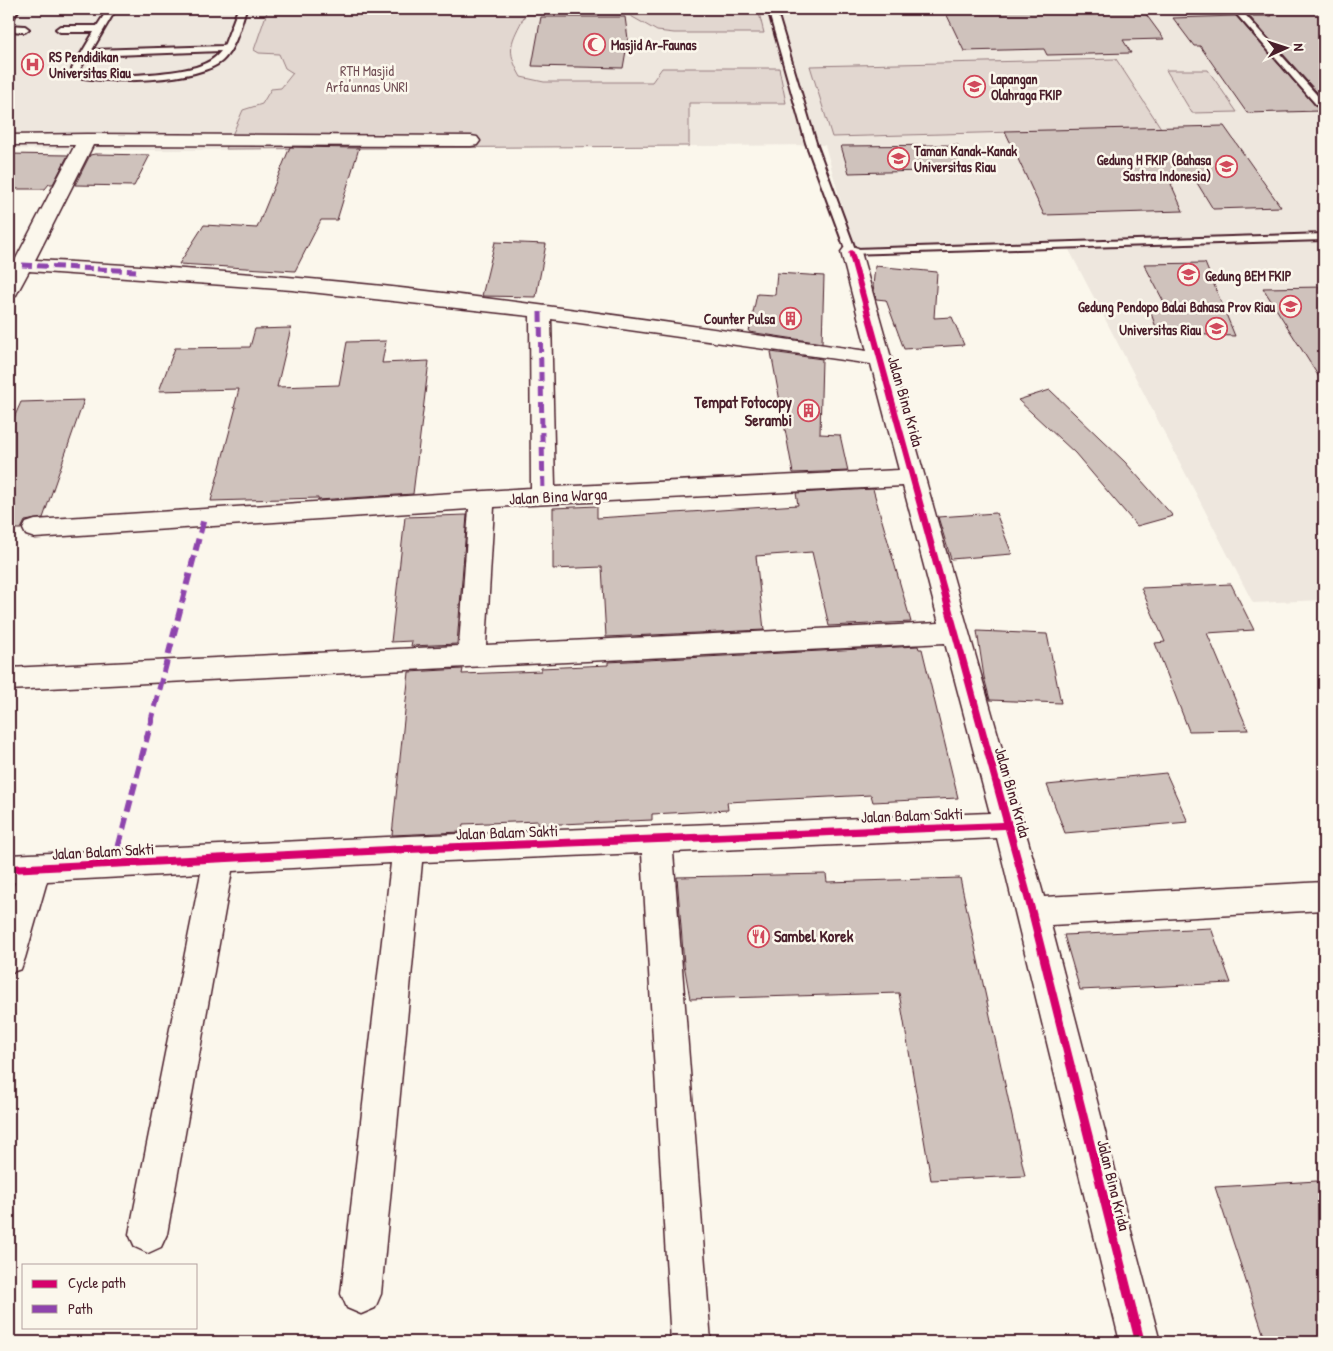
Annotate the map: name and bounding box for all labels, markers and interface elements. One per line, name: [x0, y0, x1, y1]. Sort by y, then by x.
north arrow: [1260, 22, 1310, 72]
mosque icon: Masjid Ar-Faunas: [583, 32, 607, 56]
place label: Masjid Ar-Faunas: [611, 35, 697, 55]
text: N: [1290, 43, 1309, 52]
place label: RS Pendidikan Universitas Riau: [49, 47, 131, 82]
hospital icon: RS Pendidikan Universitas Riau: [21, 52, 45, 76]
park label: RTH Masjid Arfa'unnas UNRI: [326, 61, 408, 96]
place label: Lapangan Olahraga FKIP: [991, 69, 1063, 106]
school or university icon: Lapangan Olahraga FKIP: [963, 74, 987, 98]
place label: Taman Kanak-Kanak Universitas Riau: [913, 141, 1017, 176]
school or university icon: Taman Kanak-Kanak Universitas Riau: [886, 146, 910, 170]
place label: Gedung H FKIP (Bahasa Sastra Indonesia): [1097, 150, 1212, 185]
school or university icon: Gedung H FKIP (Bahasa Sastra Indonesia): [1215, 155, 1239, 179]
school or university icon: Gedung BEM FKIP: [1177, 263, 1201, 287]
place label: Gedung BEM FKIP: [1205, 266, 1292, 287]
school or university icon: Gedung Pendopo Balai Bahasa Prov Riau: [1279, 294, 1303, 318]
place label: Gedung Pendopo Balai Bahasa Prov Riau: [1078, 297, 1275, 318]
building icon: Counter Pulsa: [779, 306, 803, 330]
place label: Counter Pulsa: [704, 309, 776, 328]
school or university icon: Universitas Riau: [1205, 317, 1229, 341]
place label: Universitas Riau: [1119, 320, 1201, 339]
street label: Jalan Bina Krida: [883, 353, 929, 449]
place label: Tempat Fotocopy Serambi: [693, 391, 792, 431]
building icon: Tempat Fotocopy Serambi: [796, 399, 820, 423]
street label: Jalan Bina Warga: [508, 482, 608, 510]
street label: Jalan Bina Krida: [990, 744, 1036, 840]
street label: Jalan Balam Sakti: [860, 802, 964, 828]
street label: Jalan Balam Sakti: [455, 819, 559, 845]
street label: Jalan Balam Sakti: [51, 837, 155, 865]
restaurant icon: Sambel Korek: [746, 924, 770, 948]
place label: Sambel Korek: [774, 925, 854, 947]
street label: Jalan Bina Krida: [1092, 1137, 1136, 1233]
legend: [22, 1264, 198, 1328]
text: Cycle path: [68, 1272, 126, 1293]
text: Path: [68, 1298, 93, 1319]

